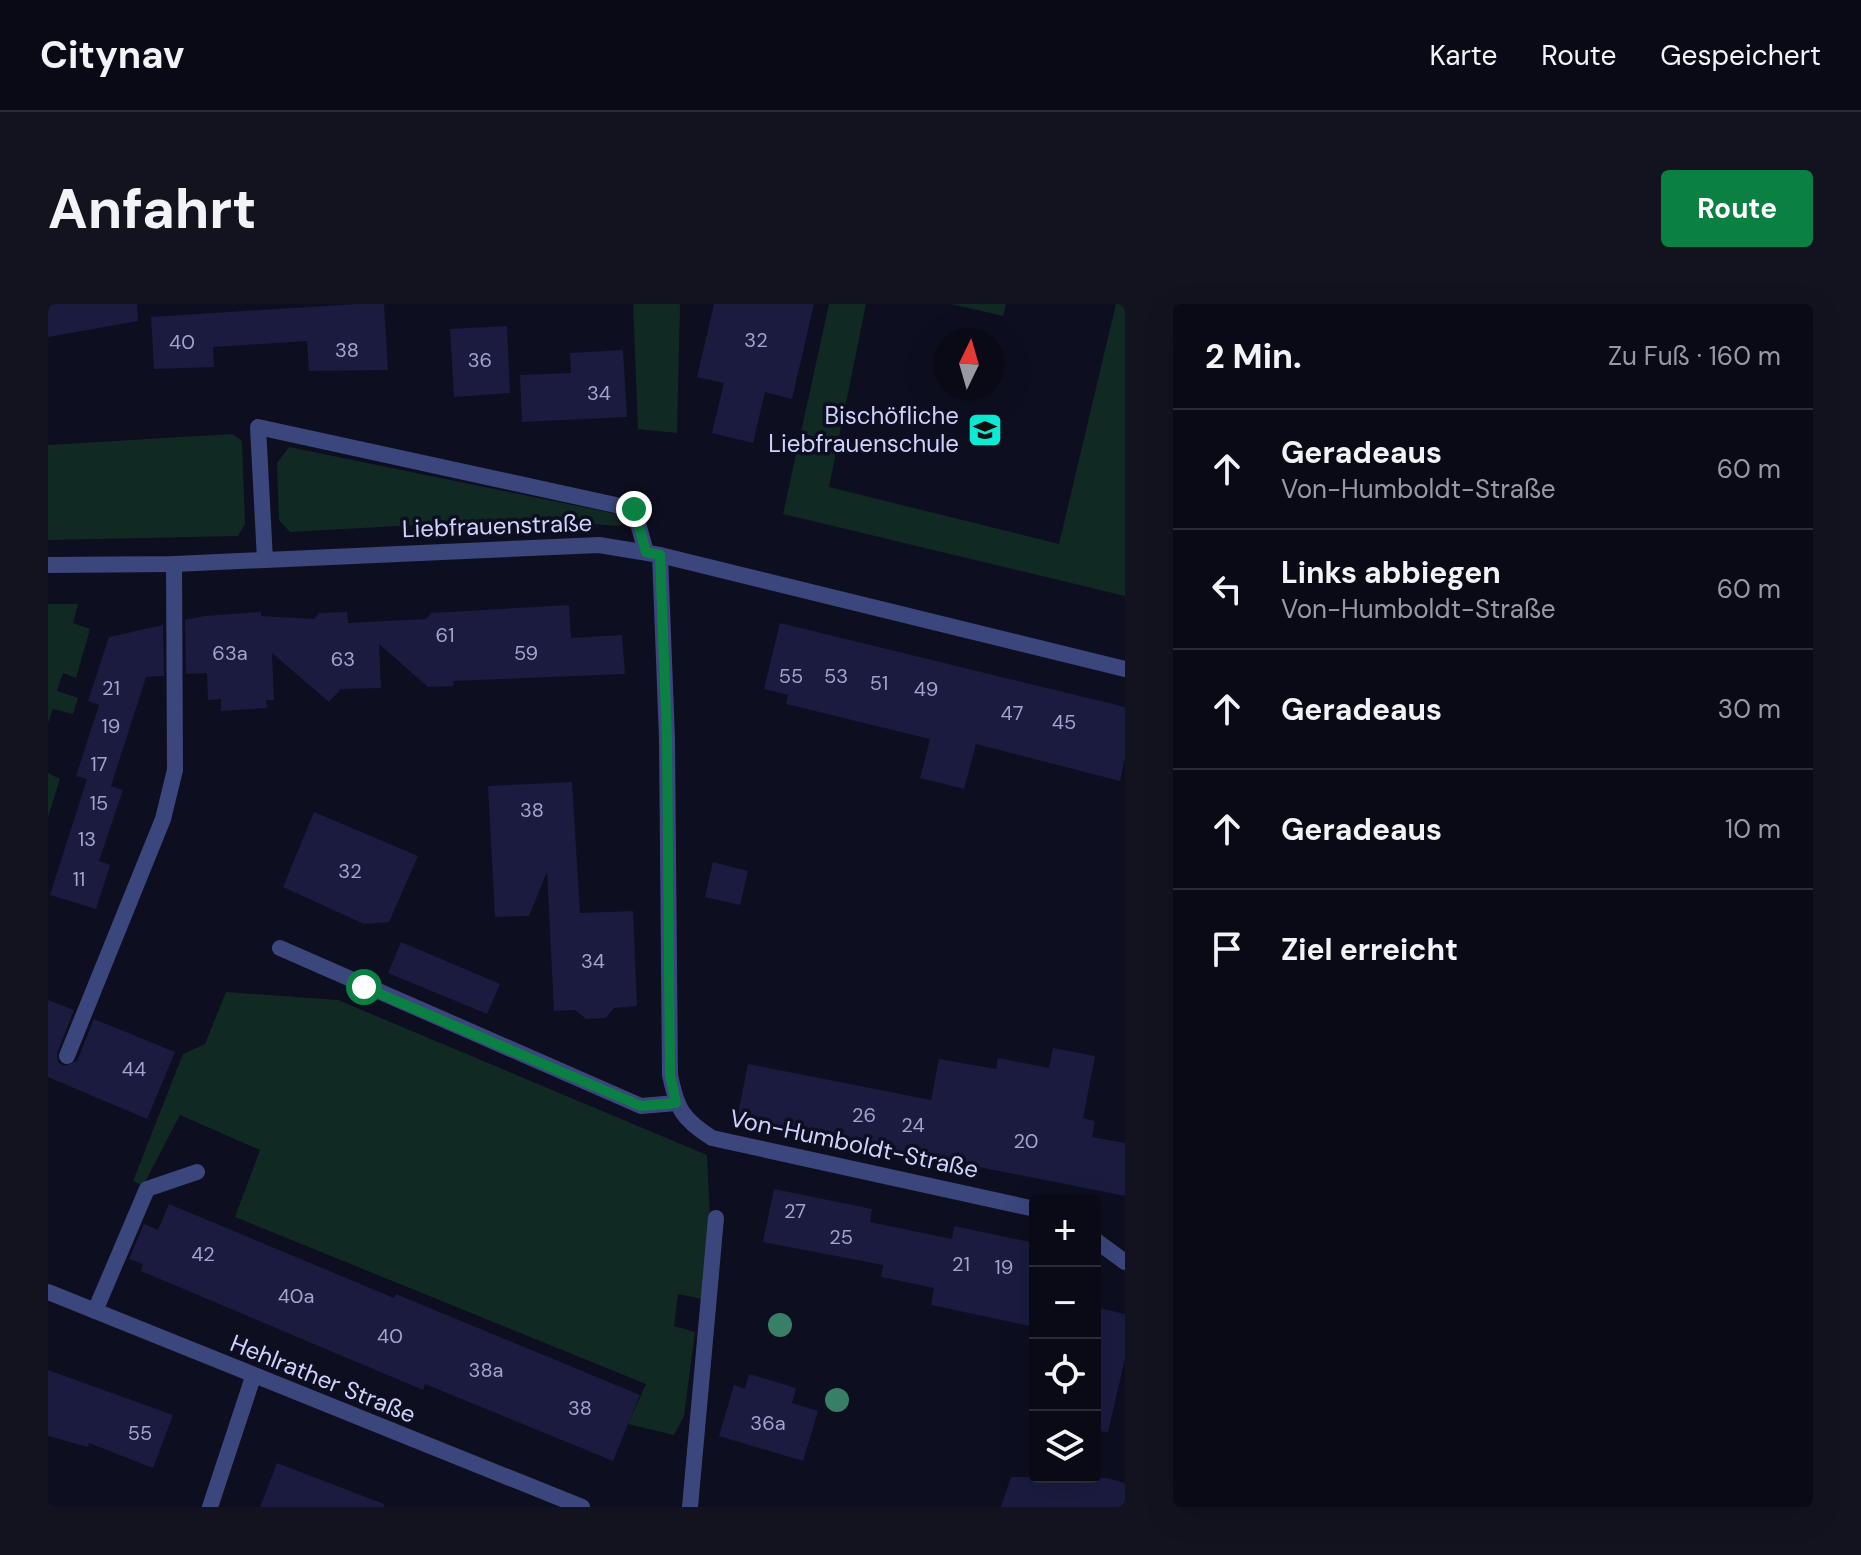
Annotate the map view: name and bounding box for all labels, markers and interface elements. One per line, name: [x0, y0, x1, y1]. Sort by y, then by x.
text: Citynav: [40, 30, 184, 80]
text: Karte: [1430, 37, 1497, 74]
text: Route: [1541, 37, 1616, 74]
text: Gespeichert: [1660, 37, 1821, 74]
button: Route: [1661, 170, 1813, 247]
text: Anfahrt: [48, 172, 257, 245]
house number: 32: [744, 327, 768, 353]
north arrow: [933, 328, 1005, 400]
house number: 40: [169, 329, 195, 355]
text: 2 Min.: [1205, 334, 1302, 379]
house number: 38: [335, 337, 359, 363]
text: Zu Fuß · 160 m: [1608, 339, 1781, 373]
house number: 36: [468, 347, 492, 373]
house number: 34: [587, 380, 611, 406]
place label: Bischöfliche Liebfrauenschule: [768, 400, 959, 459]
school or university icon: Bischöfliche Liebfrauenschule: [966, 411, 1004, 449]
text: Geradeaus: [1281, 433, 1442, 472]
icon: ahead: [1205, 447, 1249, 491]
text: 60 m: [1717, 452, 1781, 486]
text: Von-Humboldt-Straße: [1281, 472, 1556, 506]
route end: [616, 491, 652, 527]
street label: Liebfrauenstraße: [401, 507, 593, 544]
text: Links abbiegen: [1281, 553, 1501, 592]
icon: left: [1205, 567, 1249, 611]
text: 60 m: [1717, 572, 1781, 606]
text: Von-Humboldt-Straße: [1281, 592, 1556, 626]
house number: 61: [436, 622, 454, 648]
house number: 63a: [212, 640, 248, 666]
house number: 59: [514, 640, 538, 666]
house number: 63: [331, 646, 355, 672]
house number: 55: [779, 663, 803, 689]
house number: 53: [824, 663, 848, 689]
house number: 51: [870, 670, 888, 696]
house number: 21: [102, 675, 120, 701]
house number: 49: [914, 676, 938, 702]
icon: ahead: [1205, 687, 1249, 731]
text: Geradeaus: [1281, 690, 1442, 729]
text: 30 m: [1718, 692, 1781, 726]
house number: 47: [1001, 700, 1023, 726]
house number: 45: [1052, 709, 1076, 735]
house number: 19: [102, 713, 120, 739]
house number: 17: [91, 751, 107, 777]
house number: 15: [90, 790, 108, 816]
house number: 38: [520, 797, 544, 823]
icon: ahead: [1205, 807, 1249, 851]
text: Geradeaus: [1281, 810, 1442, 849]
text: 10 m: [1725, 812, 1781, 846]
house number: 13: [78, 826, 96, 852]
house number: 32: [338, 858, 362, 884]
house number: 11: [73, 866, 85, 892]
icon: arrive: [1205, 927, 1249, 971]
text: Ziel erreicht: [1281, 930, 1458, 969]
house number: 34: [581, 948, 605, 974]
route start: [346, 969, 382, 1005]
house number: 44: [122, 1056, 146, 1082]
street label: Von-Humboldt-Straße: [727, 1102, 981, 1185]
house number: 26: [852, 1102, 876, 1128]
house number: 24: [901, 1112, 925, 1138]
house number: 20: [1014, 1128, 1039, 1154]
map controls: [1029, 1195, 1101, 1483]
button: +: [1029, 1195, 1101, 1267]
house number: 27: [784, 1198, 806, 1224]
house number: 25: [829, 1224, 853, 1250]
house number: 42: [191, 1241, 215, 1267]
house number: 21: [952, 1251, 970, 1277]
house number: 19: [995, 1254, 1013, 1280]
button: −: [1029, 1267, 1101, 1339]
house number: 40a: [278, 1283, 314, 1309]
house number: 40: [377, 1323, 403, 1349]
street label: Hehlrather Straße: [226, 1327, 420, 1430]
button: locate: [1029, 1339, 1101, 1411]
house number: 38a: [469, 1357, 503, 1383]
house number: 38: [568, 1395, 592, 1421]
house number: 36a: [750, 1410, 786, 1436]
button: layers: [1029, 1411, 1101, 1483]
house number: 55: [128, 1420, 152, 1446]

